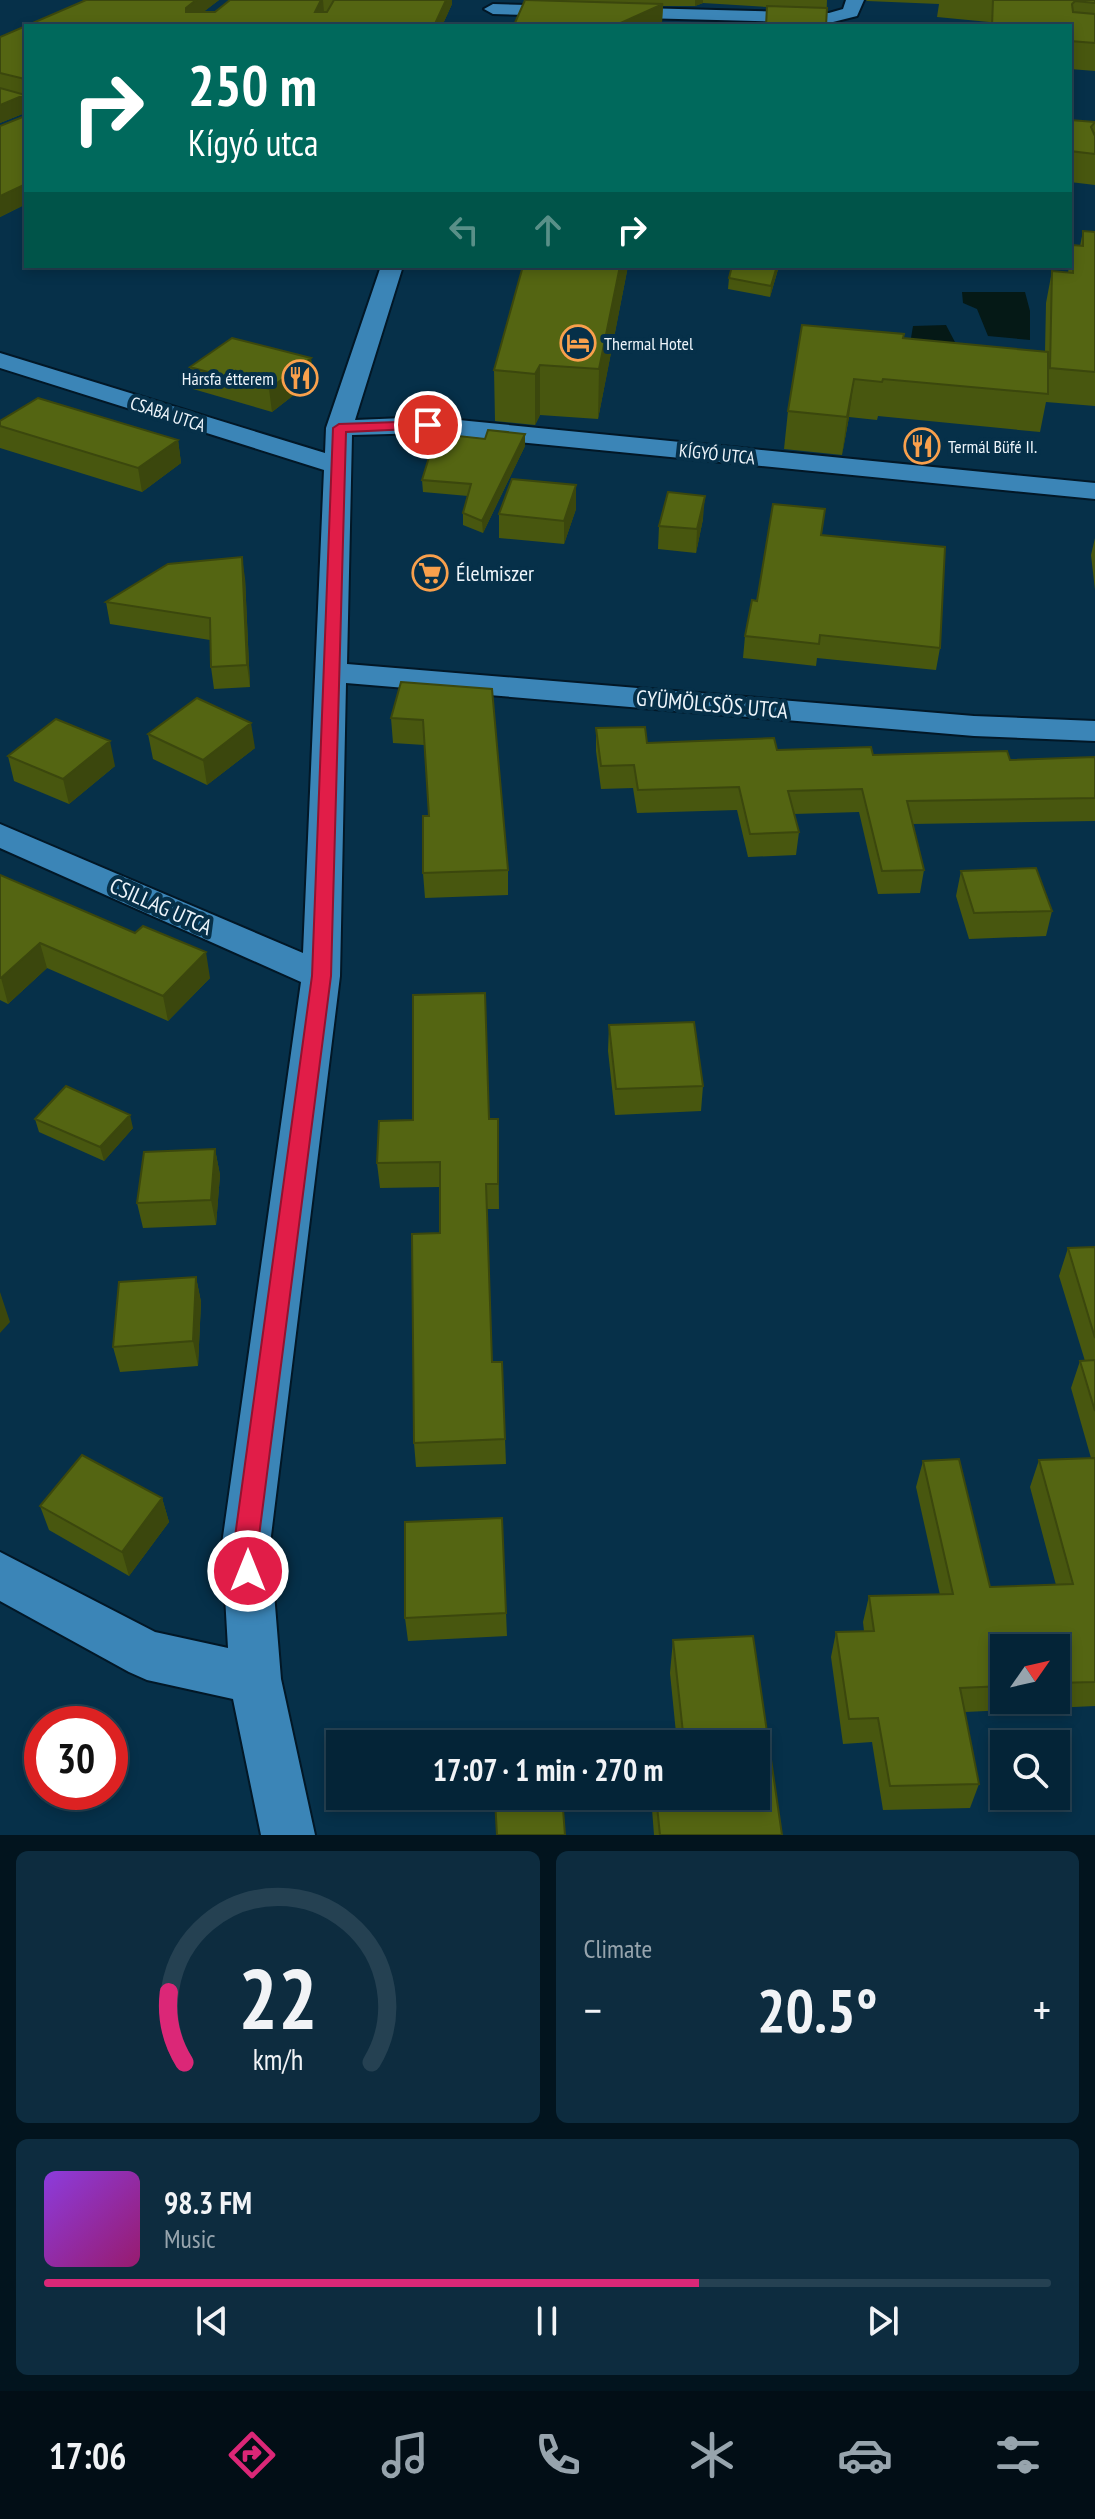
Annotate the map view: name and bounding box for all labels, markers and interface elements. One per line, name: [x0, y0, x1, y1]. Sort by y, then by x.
text: 250 m: [188, 49, 317, 121]
icon: right: [56, 56, 160, 160]
text: Kígyó utca: [188, 119, 318, 166]
icon: left: [442, 208, 486, 252]
icon: ahead: [526, 208, 570, 252]
icon: right: [610, 208, 654, 252]
hotel icon: Thermal Hotel: [559, 324, 597, 362]
place label: Thermal Hotel: [604, 332, 694, 355]
restaurant icon: Hársfa étterem: [281, 359, 319, 397]
place label: Hársfa étterem: [182, 367, 274, 390]
street label: CSABA UTCA: [127, 391, 209, 437]
pin: [394, 391, 462, 459]
icon: arrive: [406, 403, 450, 447]
restaurant icon: Termál Büfé II.: [903, 427, 941, 465]
place label: Termál Büfé II.: [948, 435, 1037, 458]
street label: KÍGYÓ UTCA: [678, 439, 757, 469]
supermarket icon: Élelmiszer: [411, 554, 449, 592]
place label: Élelmiszer: [456, 559, 534, 587]
street label: GYÜMÖLCSÖS UTCA: [635, 683, 790, 725]
street label: CSILLAG UTCA: [106, 871, 217, 941]
position arrow: [206, 1529, 290, 1613]
north arrow: [990, 1634, 1070, 1714]
map controls: [990, 1634, 1070, 1810]
speed limit sign: 30: [24, 1706, 128, 1810]
button: search: [990, 1730, 1070, 1810]
text: 17:07 · 1 min · 270 m: [433, 1750, 663, 1789]
text: Climate: [584, 1932, 652, 1965]
text: 22: [238, 1944, 318, 2052]
text: 20.5°: [757, 1971, 878, 2049]
text: −: [584, 1981, 602, 2038]
text: +: [1033, 1981, 1051, 2038]
text: km/h: [252, 2041, 303, 2078]
text: 98.3 FM: [164, 2183, 252, 2222]
text: Music: [164, 2222, 216, 2255]
icon: previous: [190, 2299, 234, 2343]
icon: pause: [525, 2299, 569, 2343]
icon: next: [861, 2299, 905, 2343]
icon: directions: [224, 2427, 280, 2483]
icon: music: [377, 2427, 433, 2483]
icon: phone: [530, 2427, 586, 2483]
icon: climate: [684, 2427, 740, 2483]
icon: car: [837, 2427, 893, 2483]
icon: filters: [990, 2427, 1046, 2483]
text: 17:06: [49, 2432, 127, 2479]

